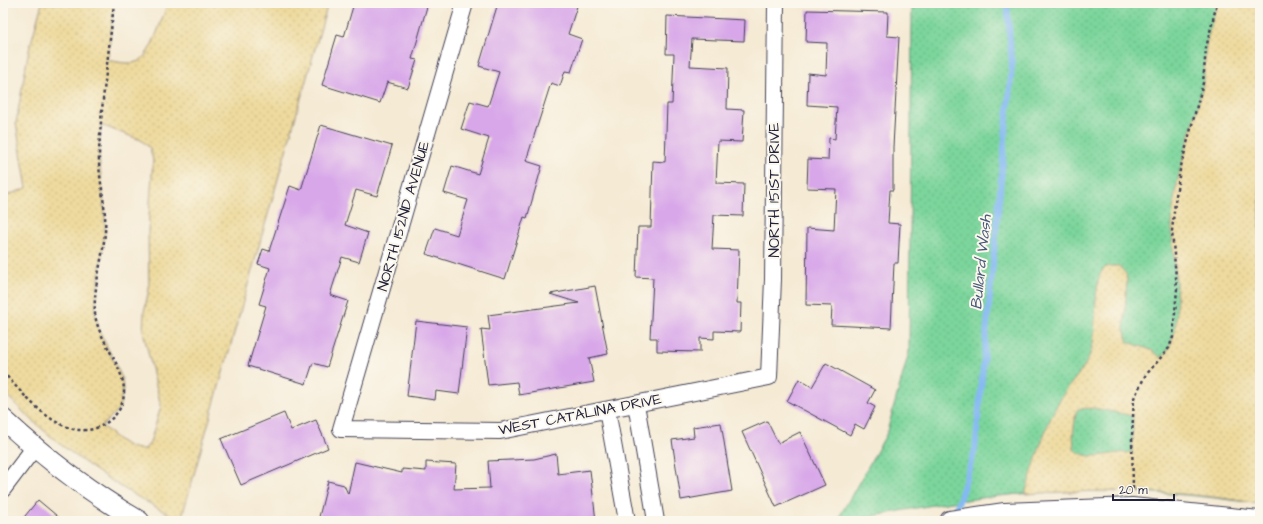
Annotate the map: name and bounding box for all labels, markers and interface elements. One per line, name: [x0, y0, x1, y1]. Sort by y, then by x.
street label: NORTH 151ST DRIVE: [764, 122, 785, 258]
street label: NORTH 152ND AVENUE: [372, 138, 435, 294]
water label: Bullard Wash: [965, 213, 997, 311]
street label: WEST CATALINA DRIVE: [497, 388, 664, 441]
scale bar: [1113, 476, 1174, 502]
text: 20 m: [1119, 482, 1148, 499]

